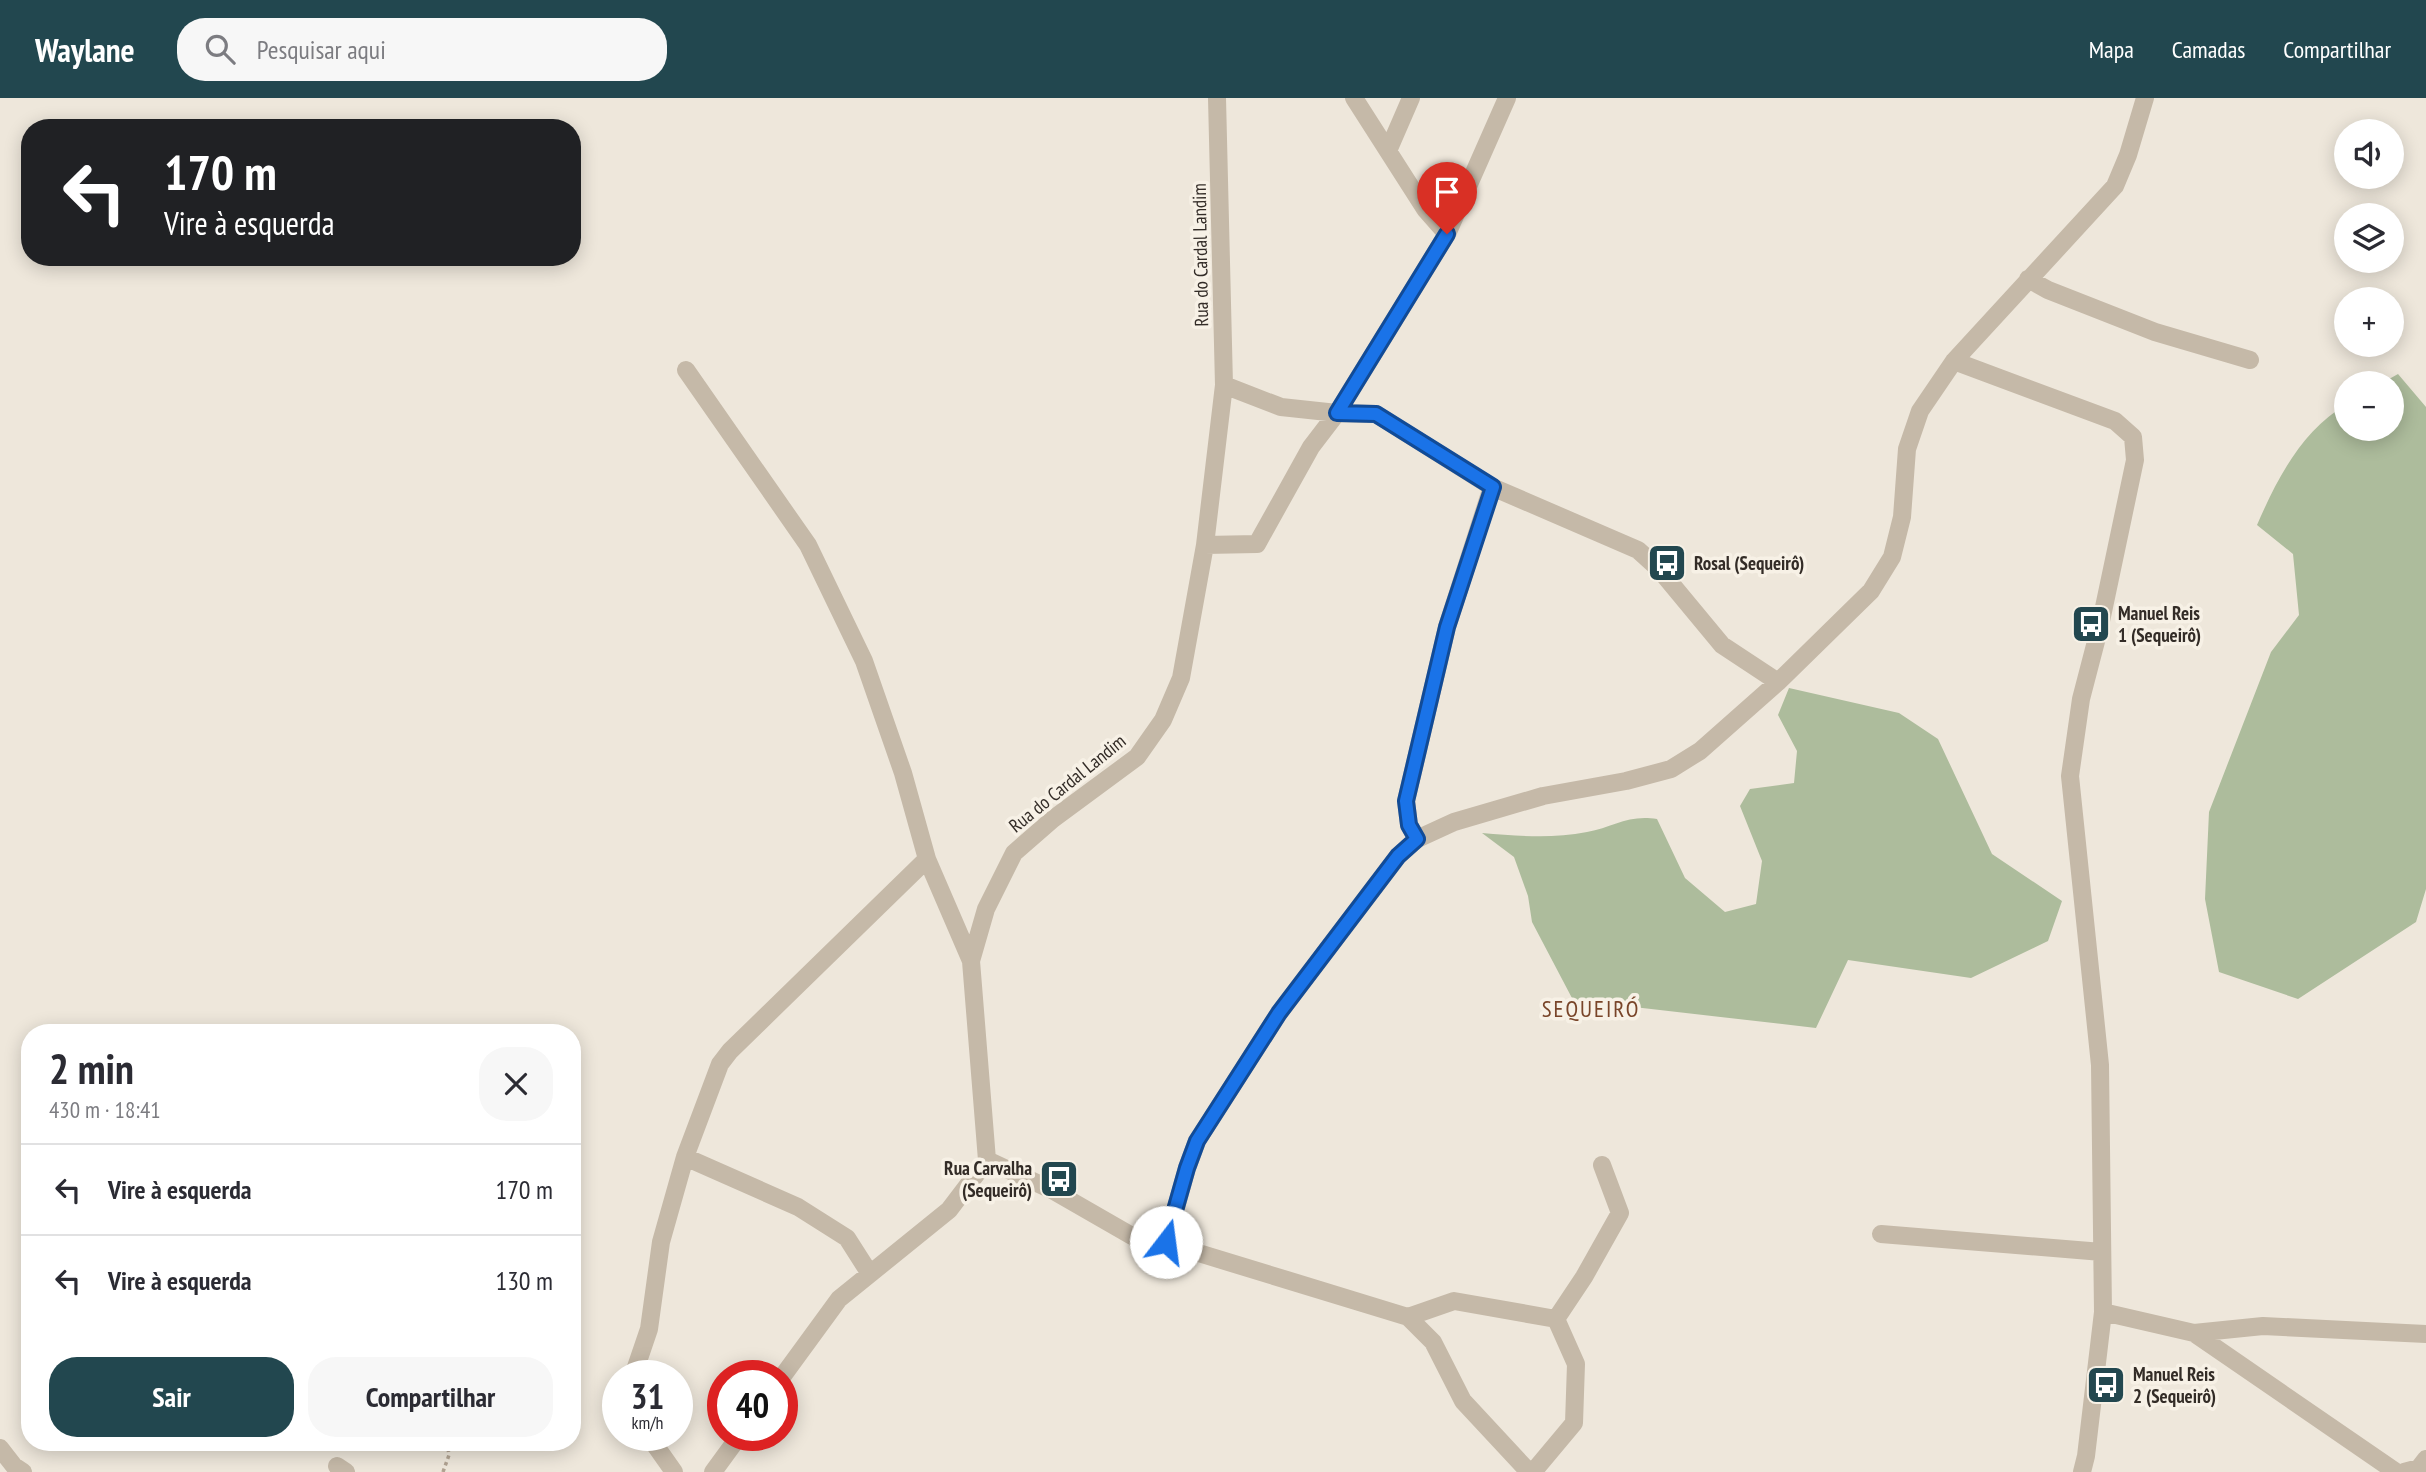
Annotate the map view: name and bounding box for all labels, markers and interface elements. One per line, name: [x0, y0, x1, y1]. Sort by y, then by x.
search box: [177, 18, 667, 81]
text: Waylane: [35, 28, 135, 71]
icon: search: [201, 30, 239, 68]
text: Pesquisar aqui: [257, 33, 386, 66]
text: Mapa: [2089, 34, 2134, 65]
text: Camadas: [2172, 34, 2245, 65]
text: Compartilhar: [2283, 34, 2391, 65]
map controls: [2334, 119, 2404, 441]
button: sound: [2334, 119, 2404, 189]
text: 170 m: [164, 140, 277, 204]
icon: left: [49, 147, 140, 238]
pin: [1417, 162, 1477, 234]
icon: arrive: [1428, 173, 1466, 211]
street label: Rua do Cardal Landim: [1187, 183, 1213, 327]
text: Vire à esquerda: [164, 202, 335, 244]
button: layers: [2334, 203, 2404, 273]
button: +: [2334, 287, 2404, 357]
button: −: [2334, 371, 2404, 441]
bus stop icon: Rosal (Sequeirô): [1646, 542, 1688, 584]
place label: Rosal (Sequeirô): [1694, 551, 1804, 575]
place label: Manuel Reis 1 (Sequeirô): [2118, 601, 2201, 647]
bus stop icon: Manuel Reis 1 (Sequeirô): [2070, 603, 2112, 645]
street label: Rua do Cardal Landim: [1004, 729, 1130, 837]
district label: SEQUEIRÓ: [1542, 994, 1640, 1023]
text: 2 min: [49, 1041, 134, 1096]
button: close: [479, 1047, 553, 1121]
text: 430 m · 18:41: [49, 1095, 161, 1124]
place label: Rua Carvalha (Sequeirô): [944, 1156, 1032, 1202]
bus stop icon: Rua Carvalha (Sequeirô): [1038, 1158, 1080, 1200]
icon: left: [49, 1171, 87, 1209]
text: Vire à esquerda: [108, 1173, 251, 1206]
text: 170 m: [495, 1173, 553, 1206]
position arrow: [1129, 1205, 1203, 1279]
icon: left: [49, 1262, 87, 1300]
text: Vire à esquerda: [108, 1264, 251, 1297]
text: 130 m: [495, 1264, 553, 1297]
button: Sair: [49, 1357, 294, 1437]
button: Compartilhar: [308, 1357, 553, 1437]
speed limit sign: 40: [707, 1360, 798, 1451]
place label: Manuel Reis 2 (Sequeirô): [2133, 1362, 2216, 1408]
bus stop icon: Manuel Reis 2 (Sequeirô): [2085, 1364, 2127, 1406]
text: 31: [631, 1373, 664, 1419]
text: km/h: [632, 1411, 663, 1434]

